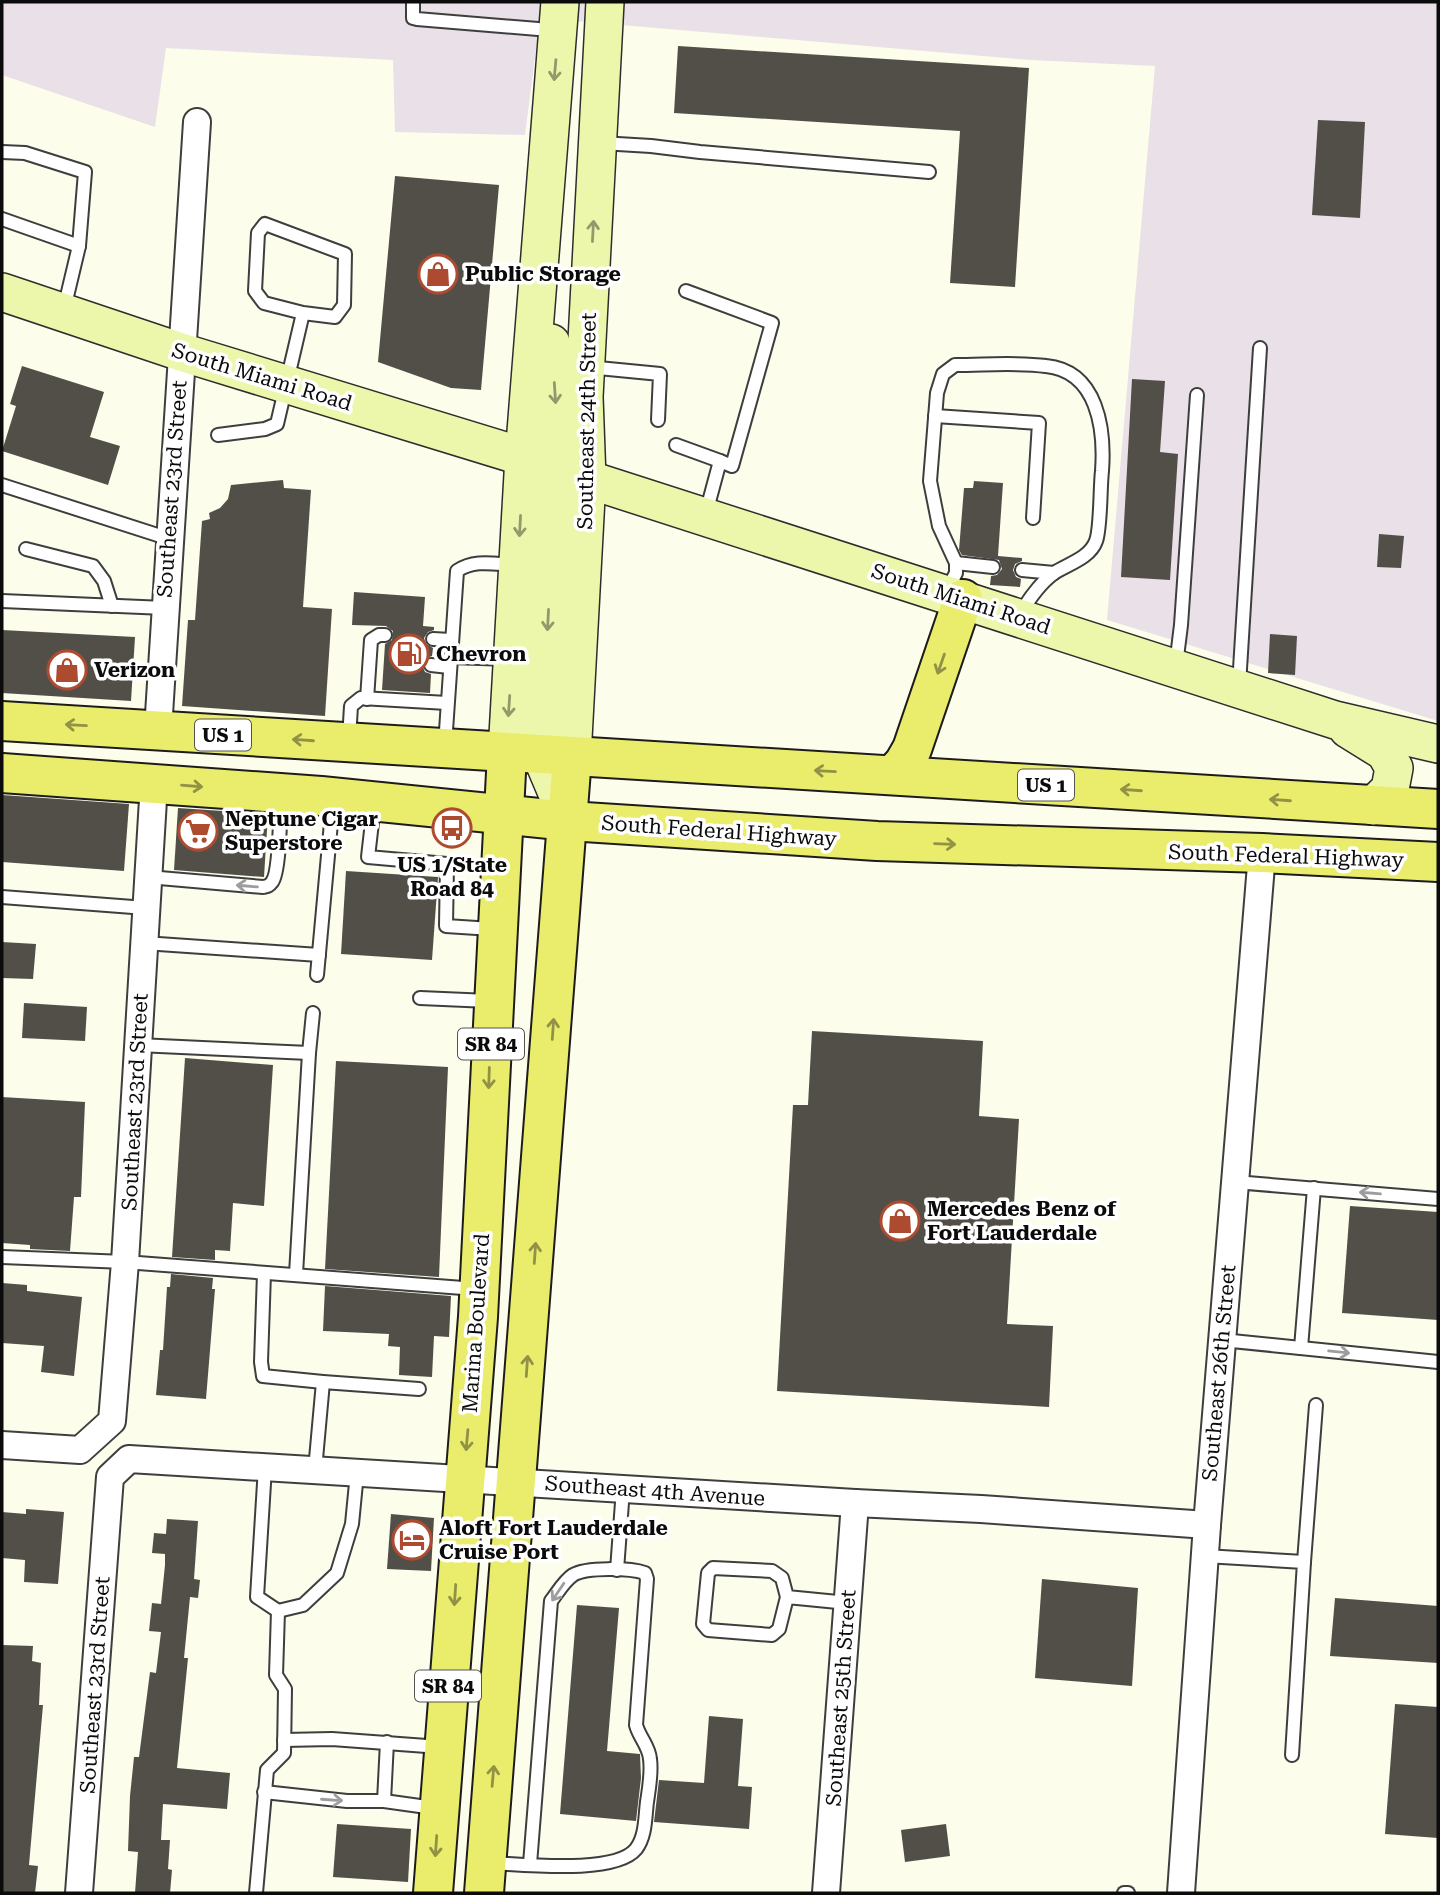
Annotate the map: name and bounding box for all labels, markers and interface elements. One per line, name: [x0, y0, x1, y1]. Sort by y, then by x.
one-way arrow: [548, 58, 561, 81]
one-way arrow: [587, 221, 600, 243]
shop icon: Public Storage: [417, 253, 459, 295]
place label: Public Storage: [465, 262, 621, 286]
street label: Southeast 24th Street: [573, 312, 601, 530]
street label: South Miami Road: [169, 338, 355, 416]
street label: Southeast 23rd Street: [152, 379, 192, 598]
one-way arrow: [549, 381, 562, 404]
one-way arrow: [513, 514, 526, 537]
street label: South Miami Road: [868, 559, 1054, 639]
one-way arrow: [541, 608, 554, 631]
fuel station icon: Chevron: [388, 633, 430, 675]
place label: Chevron: [436, 642, 526, 666]
shop icon: Verizon: [46, 649, 88, 691]
one-way arrow: [934, 652, 946, 674]
place label: Verizon: [94, 658, 175, 682]
one-way arrow: [502, 694, 515, 717]
one-way arrow: [65, 719, 88, 732]
road number: US 1: [195, 720, 251, 750]
one-way arrow: [292, 733, 315, 746]
one-way arrow: [813, 765, 836, 778]
road number: US 1: [1018, 770, 1074, 800]
one-way arrow: [180, 780, 203, 793]
one-way arrow: [1120, 784, 1143, 797]
one-way arrow: [1270, 793, 1292, 806]
place label: Neptune Cigar Superstore: [225, 807, 378, 855]
bus stop icon: US 1/State Road 84: [431, 807, 473, 849]
supermarket icon: Neptune Cigar Superstore: [177, 810, 219, 852]
street label: South Federal Highway: [601, 811, 838, 851]
one-way arrow: [933, 837, 956, 851]
street label: South Federal Highway: [1168, 840, 1405, 872]
place label: US 1/State Road 84: [397, 853, 507, 901]
one-way arrow: [237, 879, 259, 892]
street label: Southeast 23rd Street: [117, 993, 153, 1211]
one-way arrow: [547, 1019, 560, 1041]
road number: SR 84: [458, 1028, 524, 1060]
one-way arrow: [483, 1067, 496, 1090]
one-way arrow: [1359, 1186, 1382, 1199]
place label: Mercedes Benz of Fort Lauderdale: [927, 1197, 1117, 1245]
shop icon: Mercedes Benz of Fort Lauderdale: [879, 1200, 921, 1242]
street label: Marina Boulevard: [458, 1232, 494, 1413]
one-way arrow: [529, 1242, 542, 1265]
street label: Southeast 26th Street: [1198, 1264, 1240, 1482]
one-way arrow: [1327, 1346, 1349, 1359]
one-way arrow: [520, 1355, 533, 1378]
one-way arrow: [461, 1428, 474, 1451]
street label: Southeast 4th Avenue: [544, 1471, 766, 1511]
place label: Aloft Fort Lauderdale Cruise Port: [439, 1516, 668, 1564]
hotel icon: Aloft Fort Lauderdale Cruise Port: [391, 1519, 433, 1561]
street label: Southeast 23rd Street: [75, 1575, 115, 1794]
one-way arrow: [551, 1582, 565, 1602]
one-way arrow: [448, 1583, 461, 1606]
street label: Southeast 25th Street: [821, 1589, 861, 1807]
road number: SR 84: [415, 1670, 481, 1702]
one-way arrow: [487, 1765, 500, 1788]
one-way arrow: [320, 1794, 343, 1807]
one-way arrow: [429, 1834, 442, 1857]

